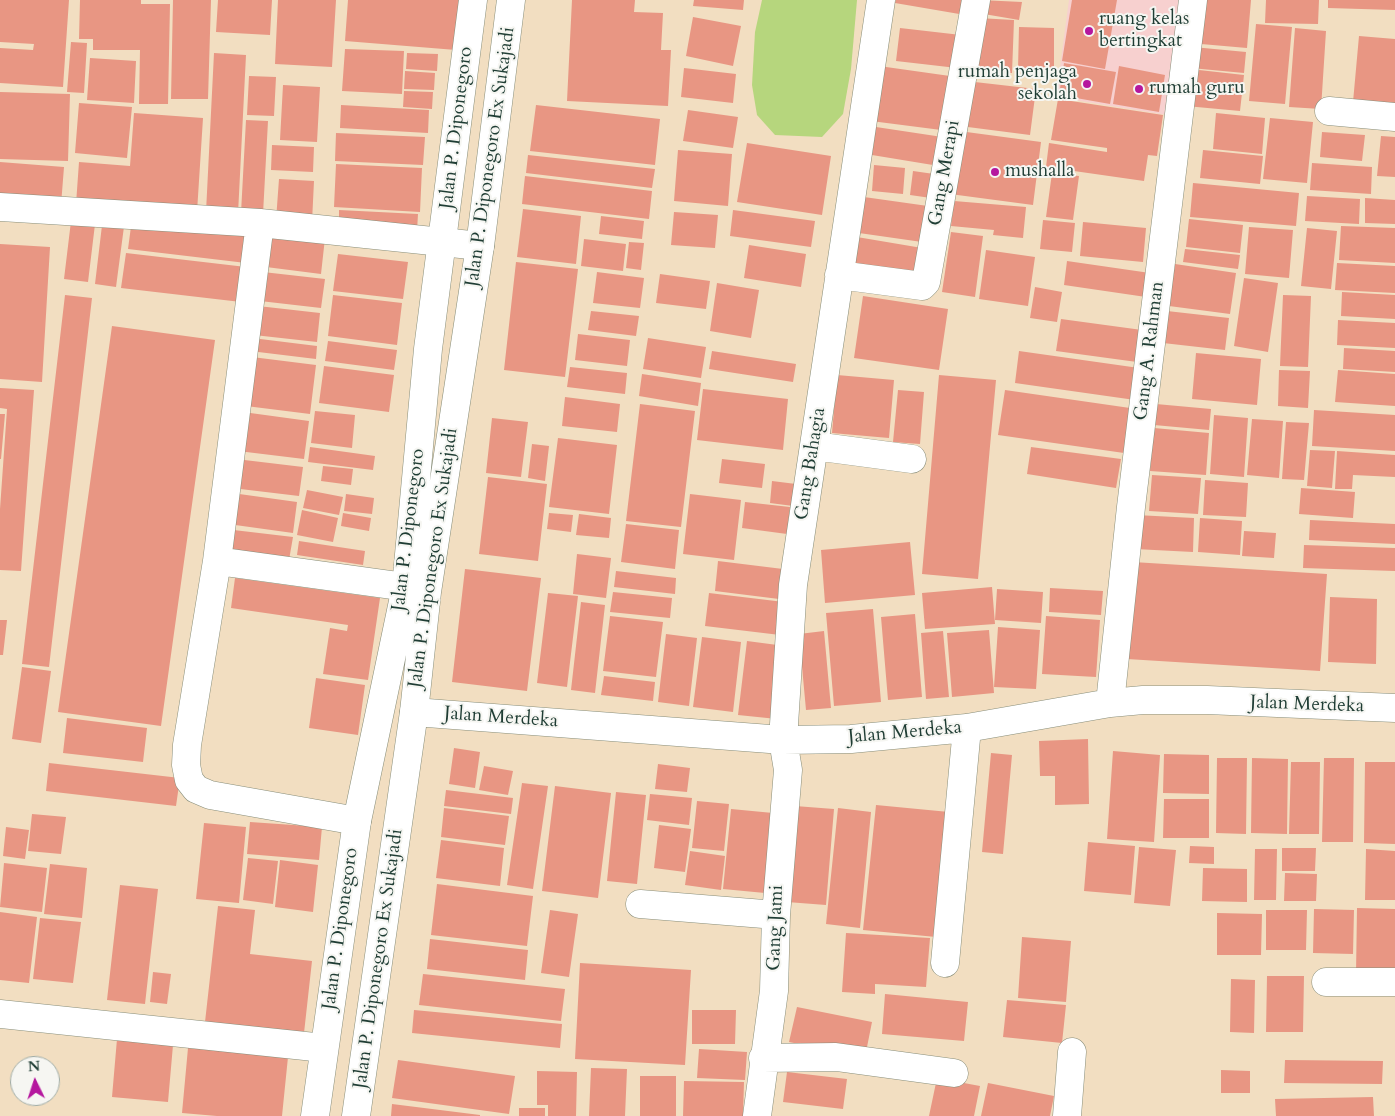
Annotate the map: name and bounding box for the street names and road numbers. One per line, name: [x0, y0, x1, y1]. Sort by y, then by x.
street label: Jalan P. Diponegoro Ex Sukajadi: [461, 26, 521, 288]
street label: Jalan P. Diponegoro: [436, 45, 478, 211]
street label: Gang Merapi: [924, 118, 966, 228]
street label: Gang A. Rahman: [1130, 280, 1170, 422]
street label: Gang Bahagia: [791, 406, 831, 522]
street label: Jalan P. Diponegoro Ex Sukajadi: [404, 427, 464, 689]
street label: Jalan P. Diponegoro: [388, 447, 430, 613]
street label: Jalan Merdeka: [1250, 692, 1364, 718]
street label: Jalan Merdeka: [443, 703, 559, 733]
street label: Jalan Merdeka: [847, 717, 963, 749]
street label: Jalan P. Diponegoro Ex Sukajadi: [349, 828, 409, 1090]
street label: Jalan P. Diponegoro: [318, 846, 364, 1012]
street label: Gang Jami: [763, 885, 789, 971]

